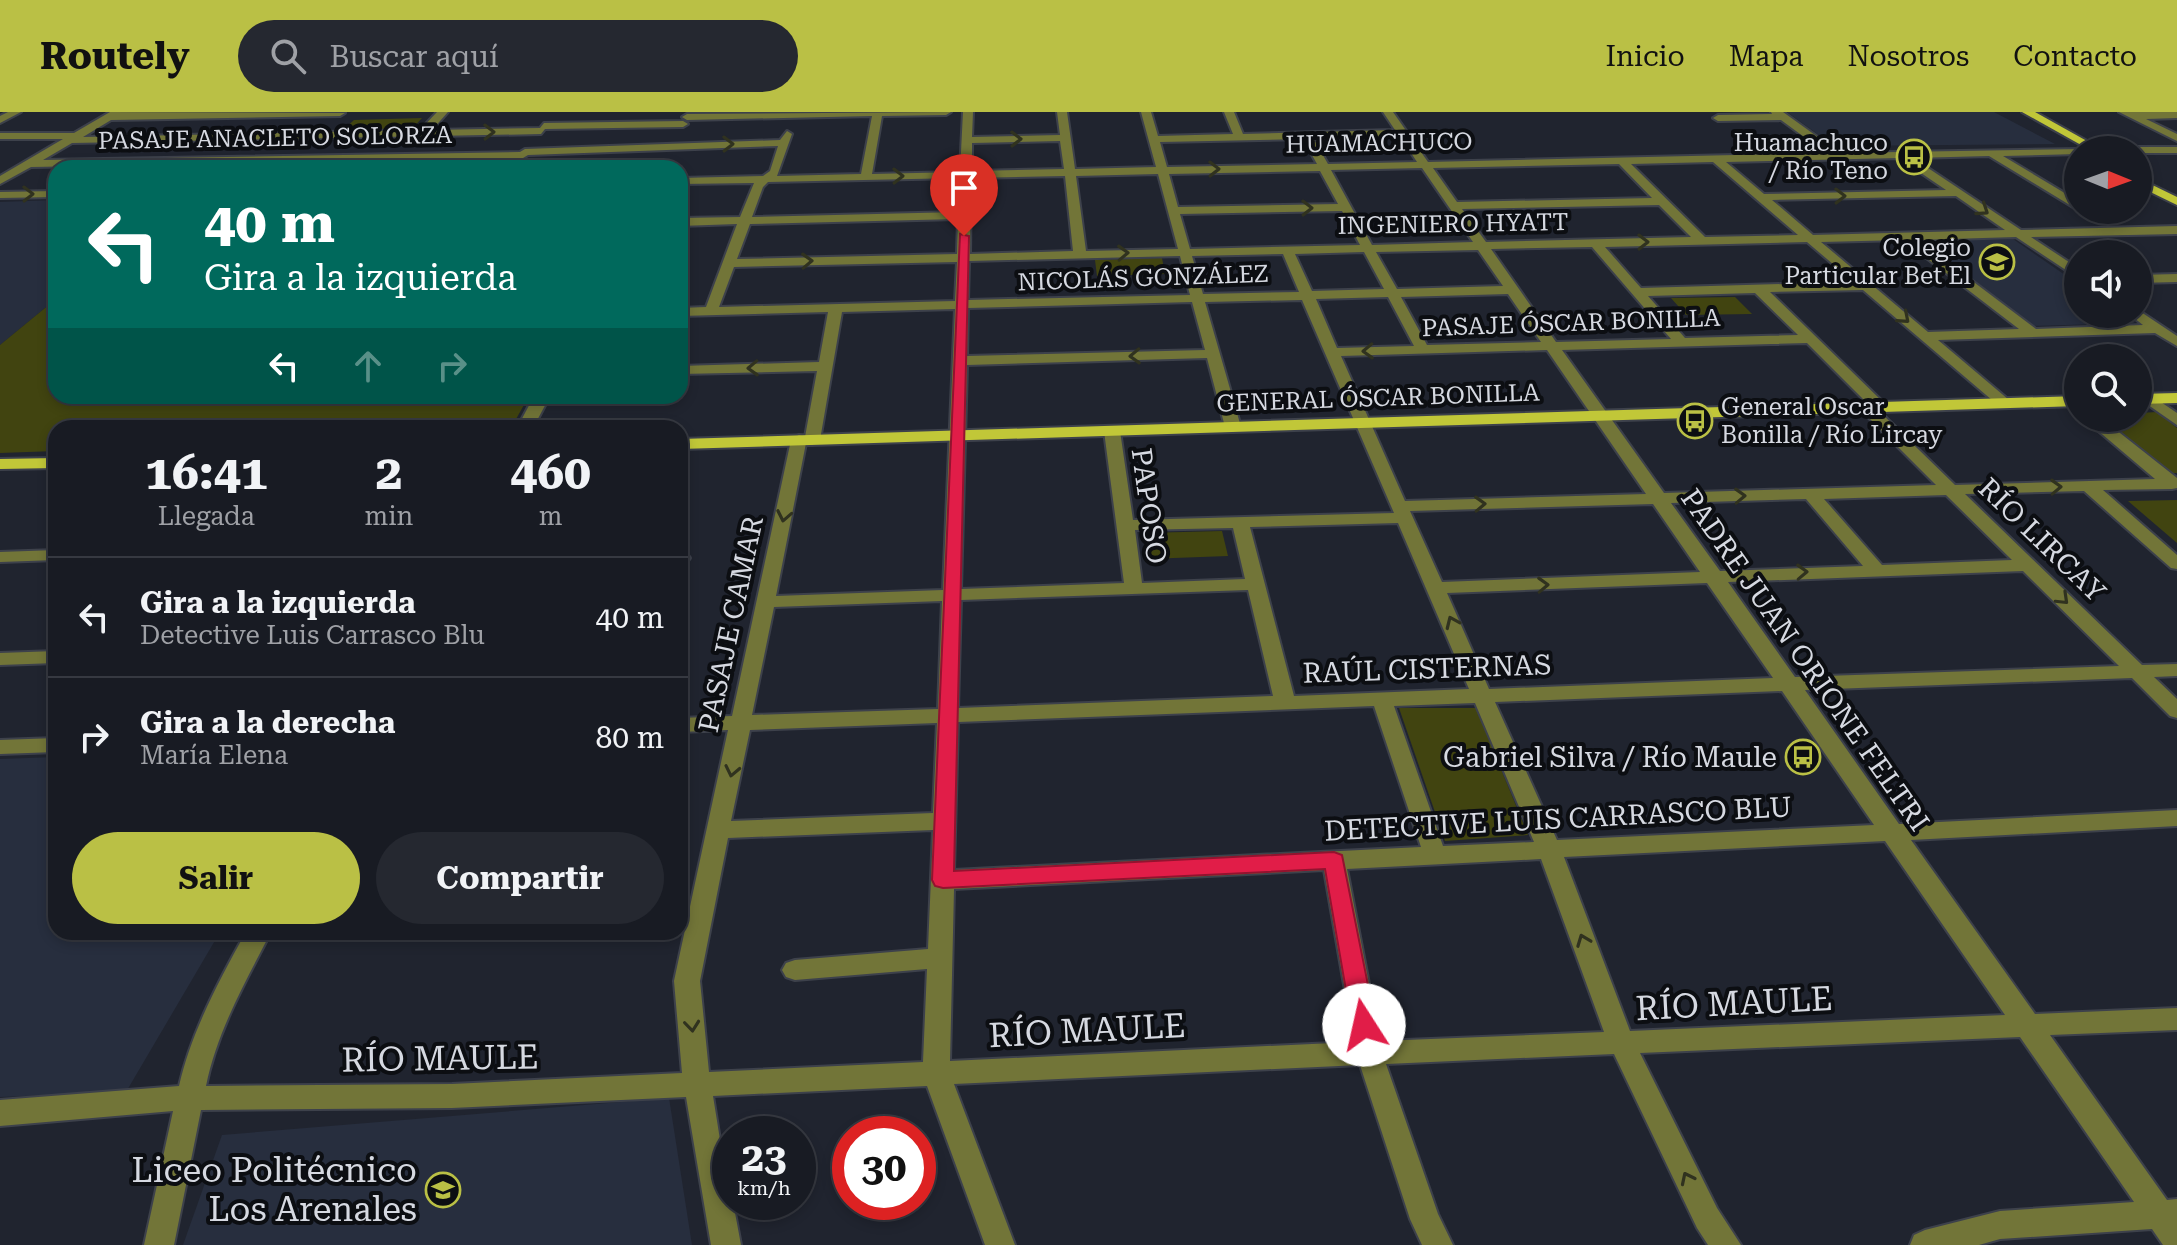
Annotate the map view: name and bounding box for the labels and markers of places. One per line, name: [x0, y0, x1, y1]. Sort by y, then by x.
place label: Huamachuco / Río Teno: [1734, 129, 1888, 185]
bus stop icon: Huamachuco / Río Teno: [1895, 138, 1933, 176]
pin: [930, 154, 998, 236]
place label: Colegio Particular Bet El: [1784, 234, 1971, 290]
school or university icon: Colegio Particular Bet El: [1978, 243, 2016, 281]
place label: General Oscar Bonilla / Río Lircay: [1721, 393, 1943, 449]
bus stop icon: General Oscar Bonilla / Río Lircay: [1676, 402, 1714, 440]
bus stop icon: Gabriel Silva / Río Maule: [1784, 738, 1822, 776]
place label: Gabriel Silva / Río Maule: [1443, 741, 1777, 774]
place label: Liceo Politécnico Los Arenales: [132, 1150, 417, 1229]
school or university icon: Liceo Politécnico Los Arenales: [424, 1171, 462, 1209]

